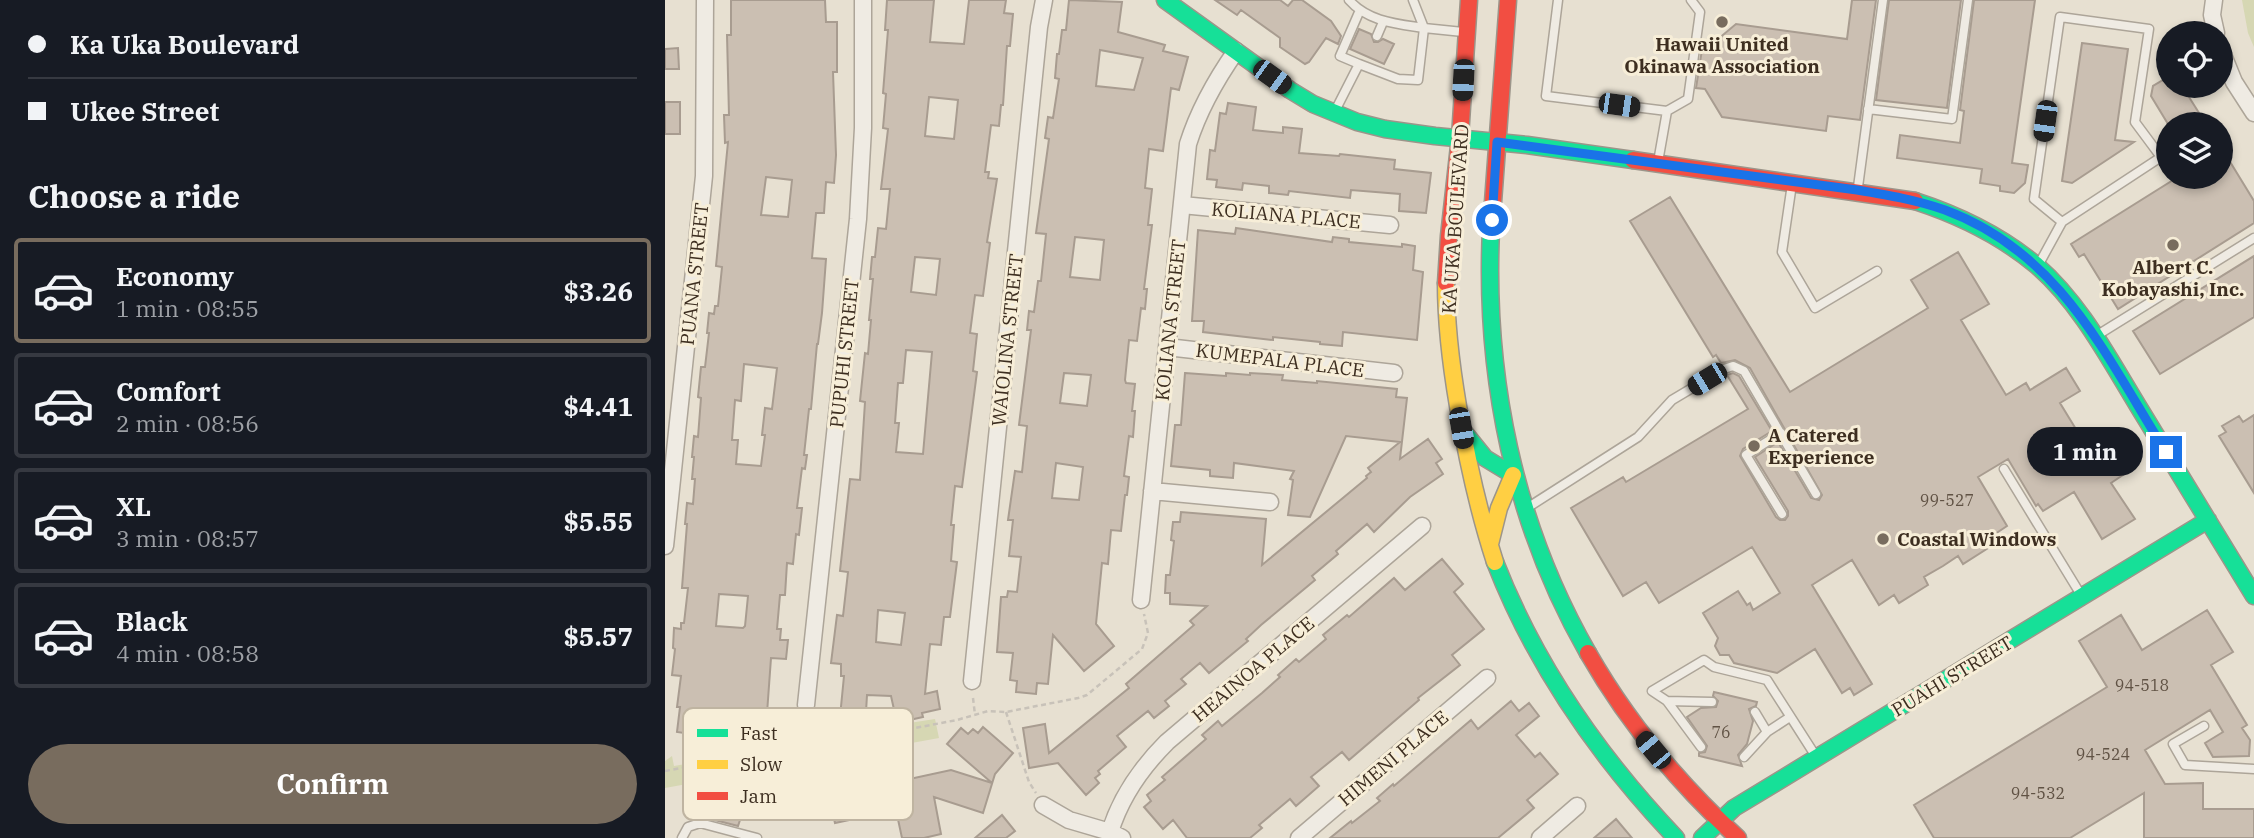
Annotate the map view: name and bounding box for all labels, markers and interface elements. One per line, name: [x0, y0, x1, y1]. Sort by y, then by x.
marker: Hawaii United Okinawa Association: [1714, 14, 1730, 30]
map controls: [2156, 21, 2233, 189]
button: locate: [2156, 21, 2233, 98]
text: Ka Uka Boulevard: [70, 27, 299, 61]
place label: Hawaii United Okinawa Association: [1624, 32, 1820, 78]
car: [1249, 56, 1296, 98]
car: [1452, 58, 1475, 102]
car: [1597, 92, 1642, 118]
text: Ukee Street: [70, 94, 219, 128]
car: [2032, 99, 2059, 143]
button: layers: [2156, 112, 2233, 189]
street label: KA UKA BOULEVARD: [1436, 123, 1474, 315]
text: Choose a ride: [28, 175, 240, 217]
street label: KOLIANA PLACE: [1210, 197, 1362, 233]
street label: PUANA STREET: [675, 202, 713, 346]
route start: [1476, 204, 1508, 236]
marker: Albert C. Kobayashi, Inc.: [2165, 237, 2181, 253]
street label: KOLIANA STREET: [1150, 238, 1190, 402]
street label: WAIOLINA STREET: [986, 252, 1028, 428]
place label: Albert C. Kobayashi, Inc.: [2102, 255, 2244, 301]
icon: car: [32, 259, 95, 322]
text: Economy: [116, 259, 234, 293]
text: $3.26: [563, 274, 633, 308]
street label: PUPUHI STREET: [824, 277, 864, 429]
text: 1 min · 08:55: [116, 293, 259, 323]
street label: KUMEPALA PLACE: [1194, 338, 1366, 382]
car: [1684, 359, 1731, 399]
icon: car: [32, 374, 95, 437]
text: Comfort: [116, 374, 221, 408]
text: $4.41: [563, 389, 633, 423]
car: [1448, 405, 1475, 451]
text: 2 min · 08:56: [116, 408, 259, 438]
place label: A Catered Experience: [1768, 423, 1875, 469]
callout: 1 min: [2026, 428, 2141, 476]
text: 1 min: [2053, 436, 2117, 466]
route end: [2150, 436, 2182, 468]
marker: A Catered Experience: [1746, 438, 1762, 454]
icon: car: [32, 489, 95, 552]
text: XL: [116, 489, 151, 523]
house number: 99-527: [1920, 490, 1974, 510]
text: $5.55: [563, 504, 633, 538]
text: 3 min · 08:57: [116, 523, 259, 553]
place label: Coastal Windows: [1897, 527, 2056, 551]
marker: Coastal Windows: [1875, 531, 1891, 547]
icon: car: [32, 604, 95, 667]
text: Black: [116, 604, 188, 638]
street label: HEAINOA PLACE: [1187, 611, 1319, 727]
text: $5.57: [563, 619, 633, 653]
street label: PUAHI STREET: [1887, 630, 2017, 722]
text: 4 min · 08:58: [116, 638, 259, 668]
house number: 94-518: [2115, 675, 2169, 695]
street label: HIMENI PLACE: [1333, 705, 1453, 811]
legend: [683, 708, 913, 820]
text: Fast: [740, 721, 778, 745]
house number: 76: [1711, 722, 1731, 742]
car: [1632, 727, 1675, 773]
button: Confirm: [28, 744, 637, 824]
house number: 94-524: [2076, 744, 2130, 764]
text: Slow: [740, 752, 782, 776]
house number: 94-532: [2011, 783, 2065, 803]
text: Jam: [740, 784, 777, 808]

